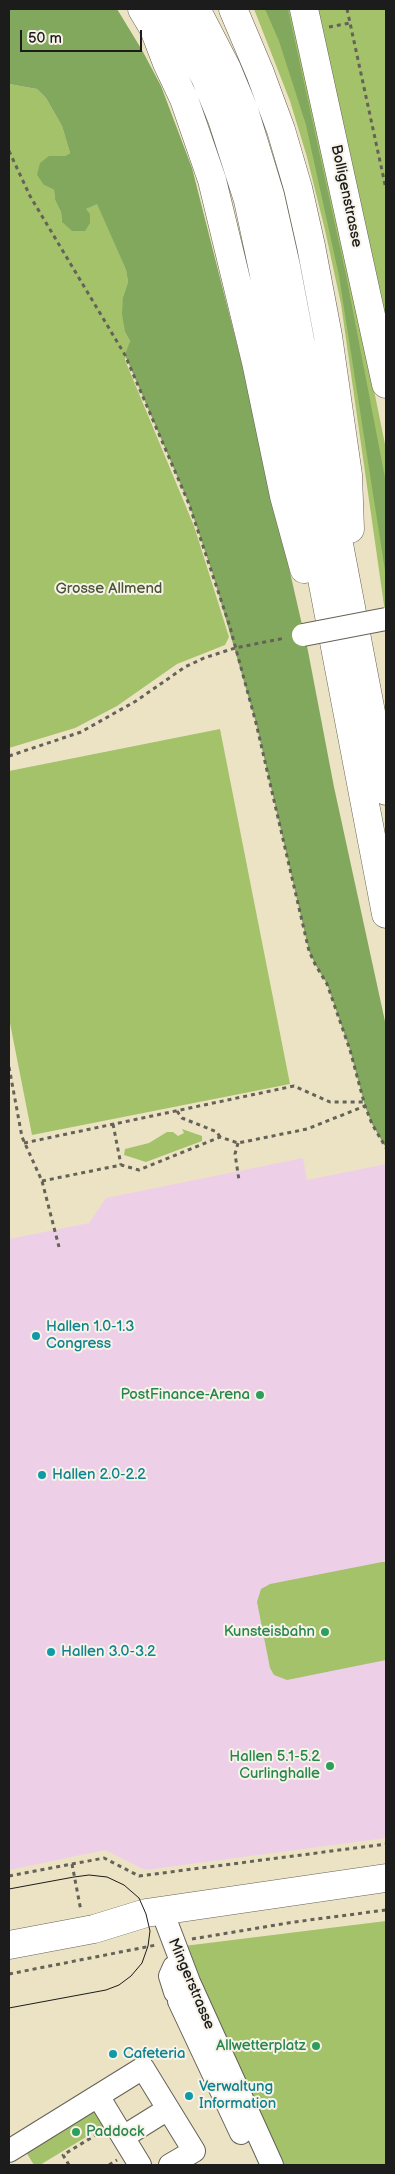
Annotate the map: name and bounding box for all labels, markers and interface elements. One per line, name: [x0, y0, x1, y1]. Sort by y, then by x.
scale bar: [22, 20, 145, 52]
text: 50 m: [28, 29, 62, 48]
street label: Bolligenstrasse: [326, 143, 366, 249]
park label: Grosse Allmend: [56, 580, 162, 598]
place label: Hallen 1.0-1.3 Congress: [46, 1318, 134, 1353]
marker: Hallen 1.0-1.3 Congress: [30, 1330, 42, 1342]
place label: PostFinance-Arena: [120, 1386, 250, 1404]
marker: PostFinance-Arena: [254, 1389, 266, 1401]
place label: Hallen 2.0-2.2: [52, 1466, 146, 1484]
marker: Hallen 2.0-2.2: [36, 1469, 48, 1481]
place label: Kunsteisbahn: [224, 1623, 315, 1641]
marker: Kunsteisbahn: [319, 1626, 331, 1638]
place label: Hallen 3.0-3.2: [61, 1643, 156, 1661]
marker: Hallen 3.0-3.2: [45, 1646, 57, 1658]
place label: Hallen 5.1-5.2 Curlinghalle: [229, 1748, 320, 1783]
marker: Hallen 5.1-5.2 Curlinghalle: [324, 1760, 336, 1772]
street label: Mingerstrasse: [164, 1936, 218, 2032]
place label: Allwetterplatz: [216, 2037, 306, 2055]
marker: Allwetterplatz: [310, 2040, 322, 2052]
place label: Cafeteria: [123, 2045, 186, 2063]
marker: Cafeteria: [107, 2048, 119, 2060]
place label: Verwaltung Information: [199, 2078, 276, 2113]
marker: Verwaltung Information: [183, 2090, 195, 2102]
place label: Paddock: [86, 2123, 144, 2141]
marker: Paddock: [70, 2126, 82, 2138]

